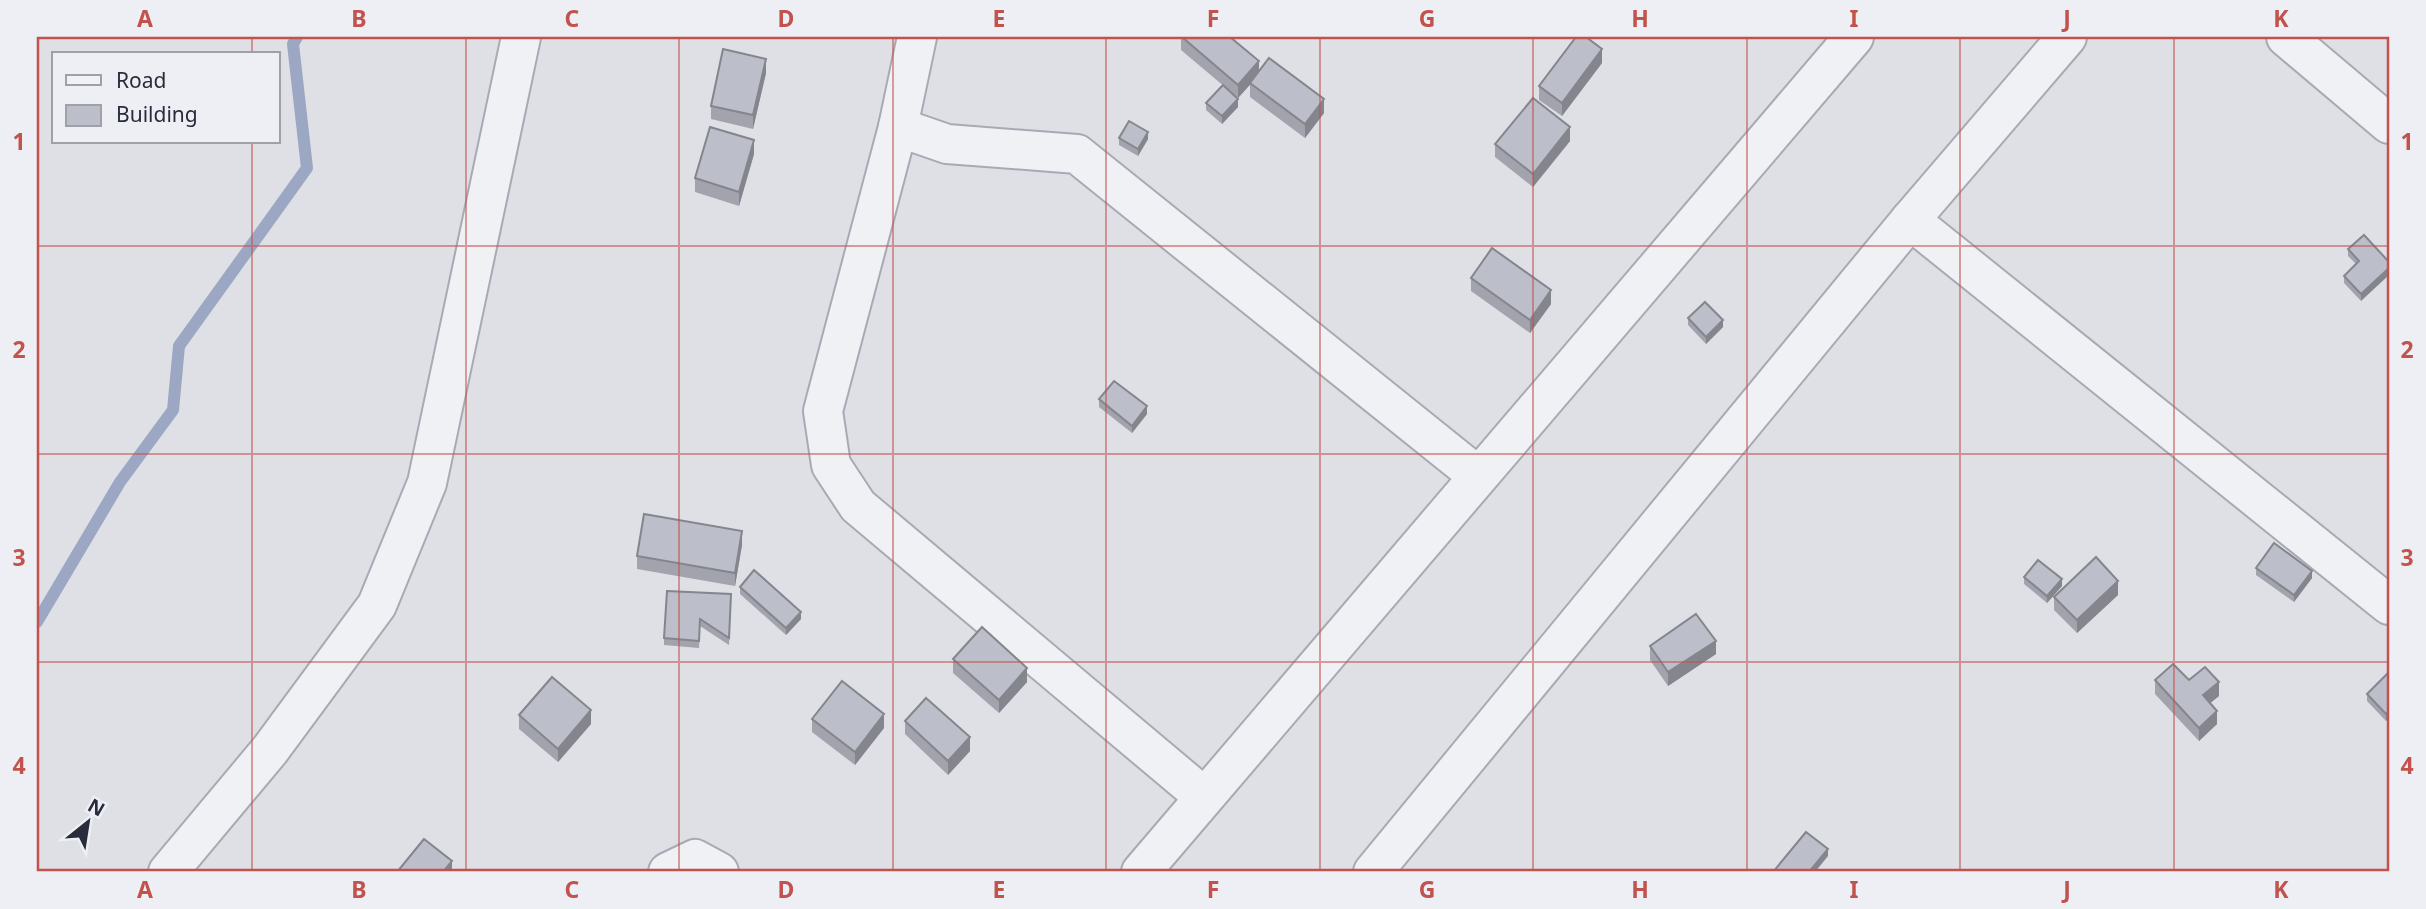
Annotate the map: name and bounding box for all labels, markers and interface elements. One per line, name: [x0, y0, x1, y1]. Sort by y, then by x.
text: A: [137, 2, 153, 34]
text: B: [351, 2, 367, 34]
text: C: [565, 2, 580, 34]
text: D: [778, 2, 794, 34]
text: E: [993, 2, 1005, 34]
text: F: [1207, 2, 1219, 34]
text: G: [1419, 2, 1435, 34]
text: H: [1631, 2, 1649, 34]
text: I: [1850, 2, 1859, 34]
text: J: [2061, 2, 2071, 34]
text: K: [2273, 2, 2289, 34]
legend: [52, 52, 280, 144]
text: Road: [116, 66, 166, 94]
text: Building: [116, 100, 198, 128]
text: 1: [12, 125, 26, 157]
text: 1: [2400, 125, 2414, 157]
text: 2: [12, 333, 26, 365]
text: 2: [2400, 333, 2414, 365]
text: 3: [12, 541, 26, 573]
text: 3: [2400, 541, 2414, 573]
text: 4: [12, 749, 26, 781]
text: 4: [2400, 749, 2414, 781]
north arrow: [52, 786, 122, 856]
text: N: [83, 792, 110, 822]
text: A: [137, 873, 153, 905]
text: B: [351, 873, 367, 905]
text: C: [565, 873, 580, 905]
text: D: [778, 873, 794, 905]
text: E: [993, 873, 1005, 905]
text: F: [1207, 873, 1219, 905]
text: G: [1419, 873, 1435, 905]
text: H: [1631, 873, 1649, 905]
text: I: [1850, 873, 1859, 905]
text: J: [2061, 873, 2071, 905]
text: K: [2273, 873, 2289, 905]

